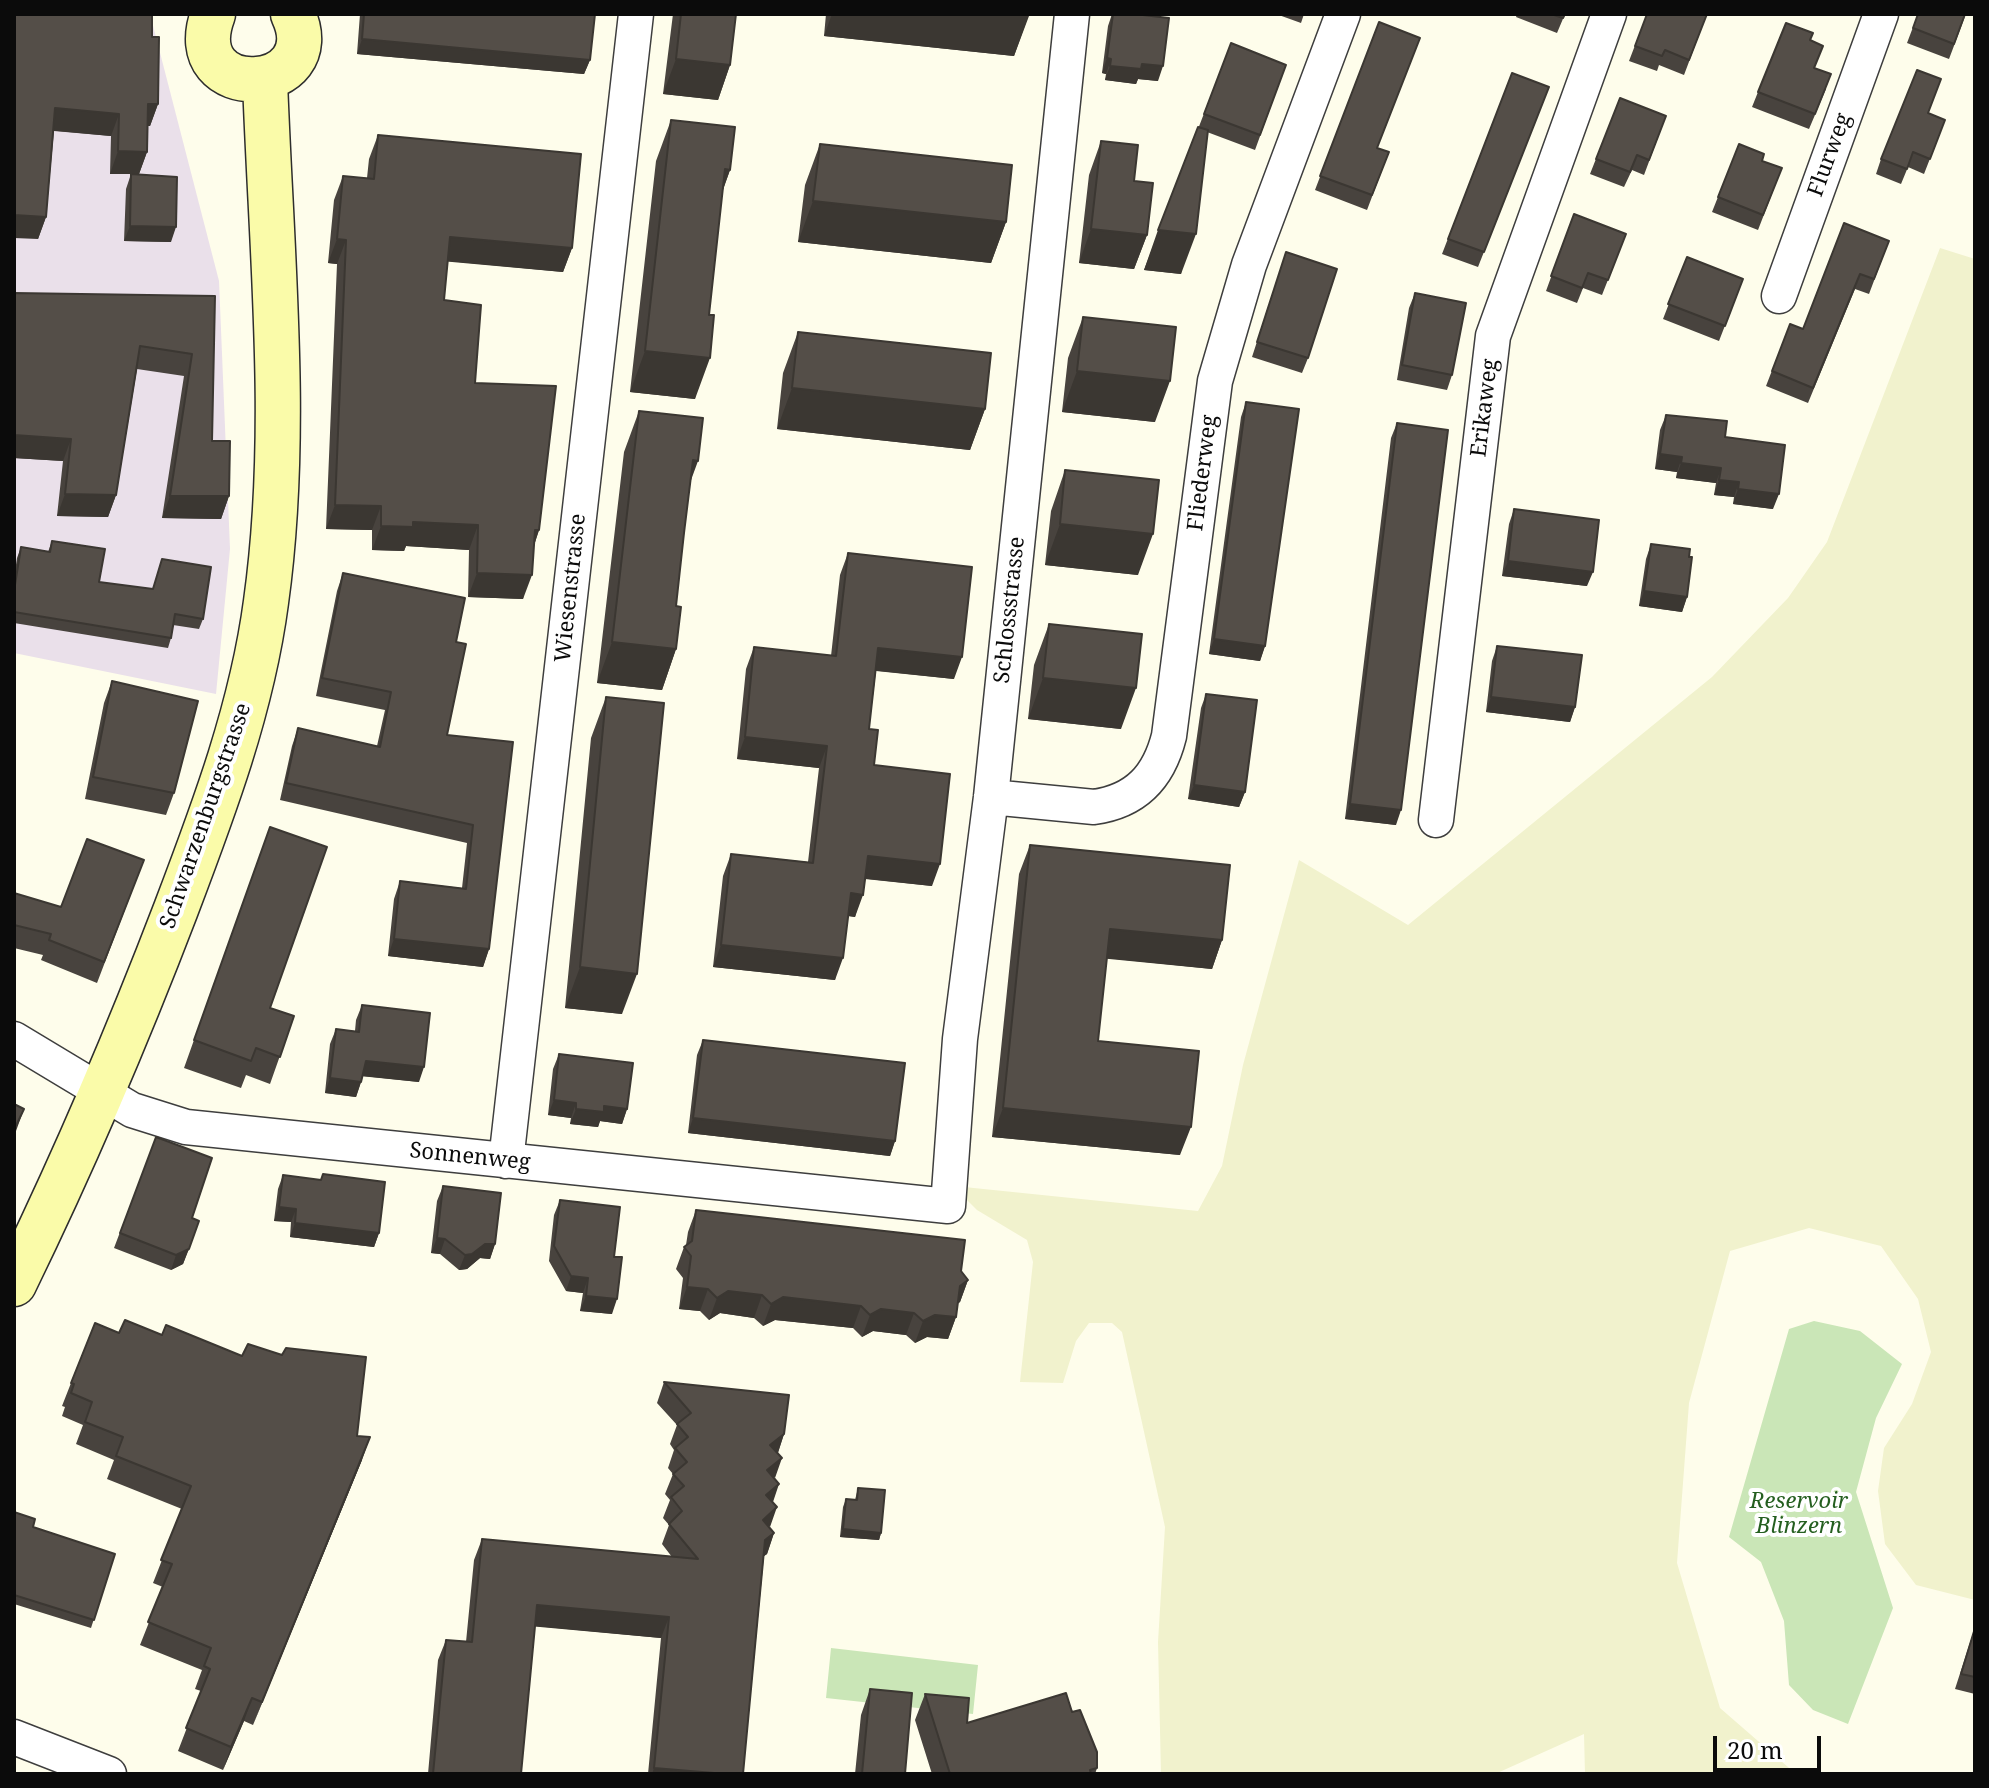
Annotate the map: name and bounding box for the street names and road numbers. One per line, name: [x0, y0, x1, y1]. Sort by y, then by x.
street label: Flurweg: [1803, 110, 1857, 200]
street label: Erikaweg: [1466, 357, 1504, 459]
street label: Fliederweg: [1183, 413, 1223, 533]
street label: Wiesenstrasse: [550, 512, 592, 664]
street label: Schlossstrasse: [989, 535, 1031, 685]
street label: Schwarzenburgstrasse: [155, 700, 257, 932]
street label: Sonnenweg: [408, 1138, 532, 1176]

